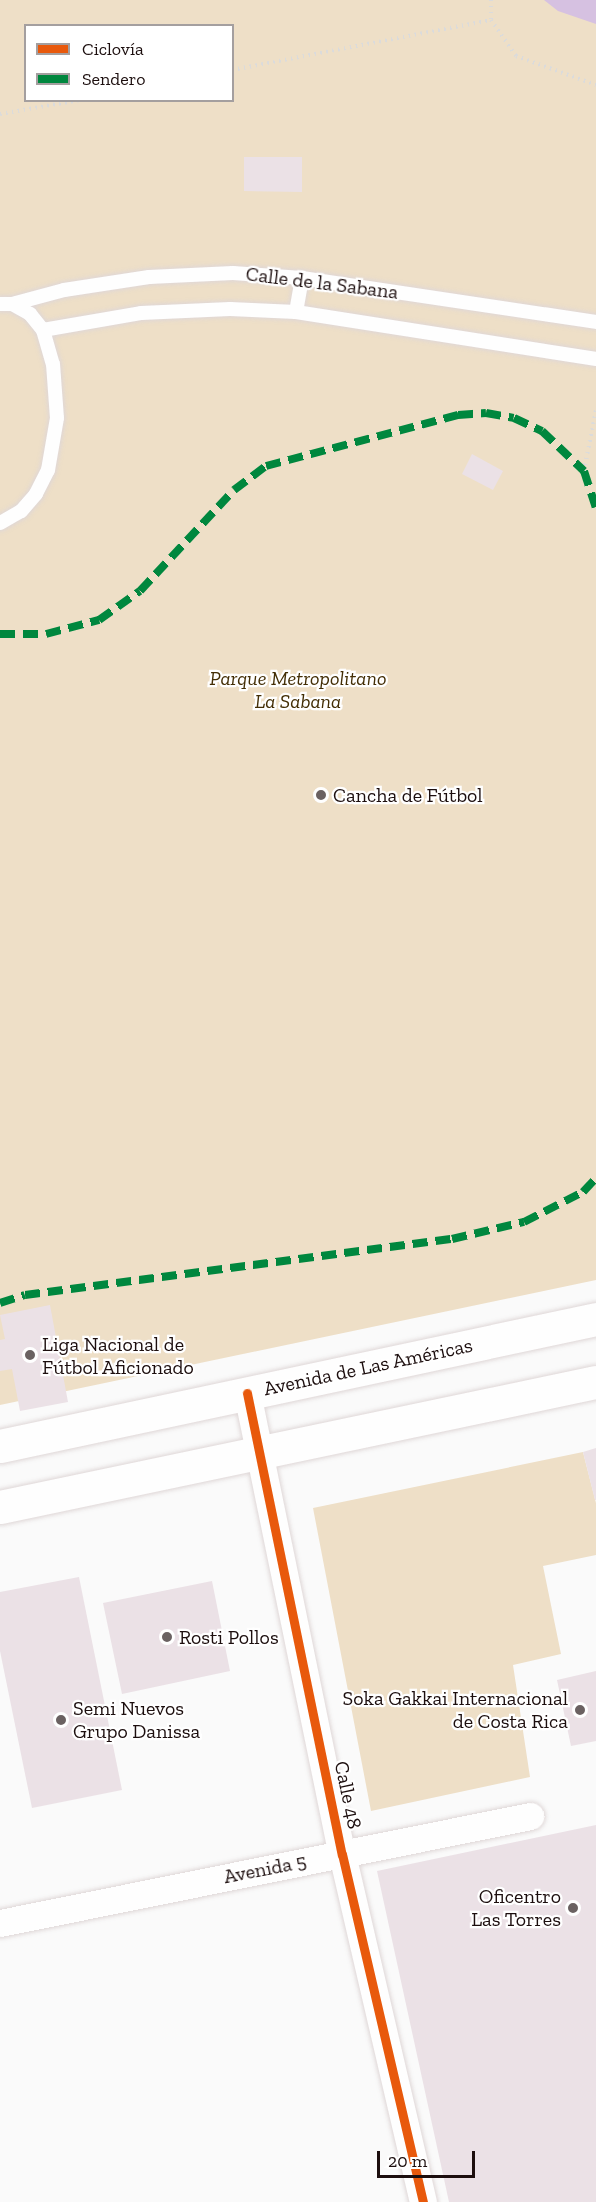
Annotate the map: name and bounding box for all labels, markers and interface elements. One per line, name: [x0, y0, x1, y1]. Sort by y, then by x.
legend: [24, 24, 234, 102]
text: Ciclovía: [82, 38, 144, 60]
text: Sendero: [82, 68, 146, 90]
street label: Calle de la Sabana: [244, 262, 400, 304]
park label: Parque Metropolitano La Sabana: [210, 667, 386, 714]
place label: Cancha de Fútbol: [333, 783, 483, 807]
marker: Cancha de Fútbol: [314, 788, 328, 802]
place label: Liga Nacional de Fútbol Aficionado: [42, 1332, 194, 1379]
street label: Avenida de Las Américas: [261, 1333, 475, 1401]
marker: Liga Nacional de Fútbol Aficionado: [23, 1348, 37, 1362]
place label: Rosti Pollos: [179, 1625, 279, 1649]
marker: Rosti Pollos: [160, 1630, 174, 1644]
place label: Soka Gakkai Internacional de Costa Rica: [343, 1686, 568, 1733]
place label: Semi Nuevos Grupo Danissa: [73, 1696, 200, 1743]
marker: Soka Gakkai Internacional de Costa Rica: [573, 1703, 587, 1717]
marker: Semi Nuevos Grupo Danissa: [54, 1713, 68, 1727]
street label: Calle 48: [329, 1759, 367, 1831]
street label: Avenida 5: [222, 1849, 308, 1889]
place label: Oficentro Las Torres: [471, 1884, 561, 1931]
marker: Oficentro Las Torres: [566, 1901, 580, 1915]
scale bar: [380, 2139, 478, 2177]
text: 20 m: [388, 2150, 427, 2172]

